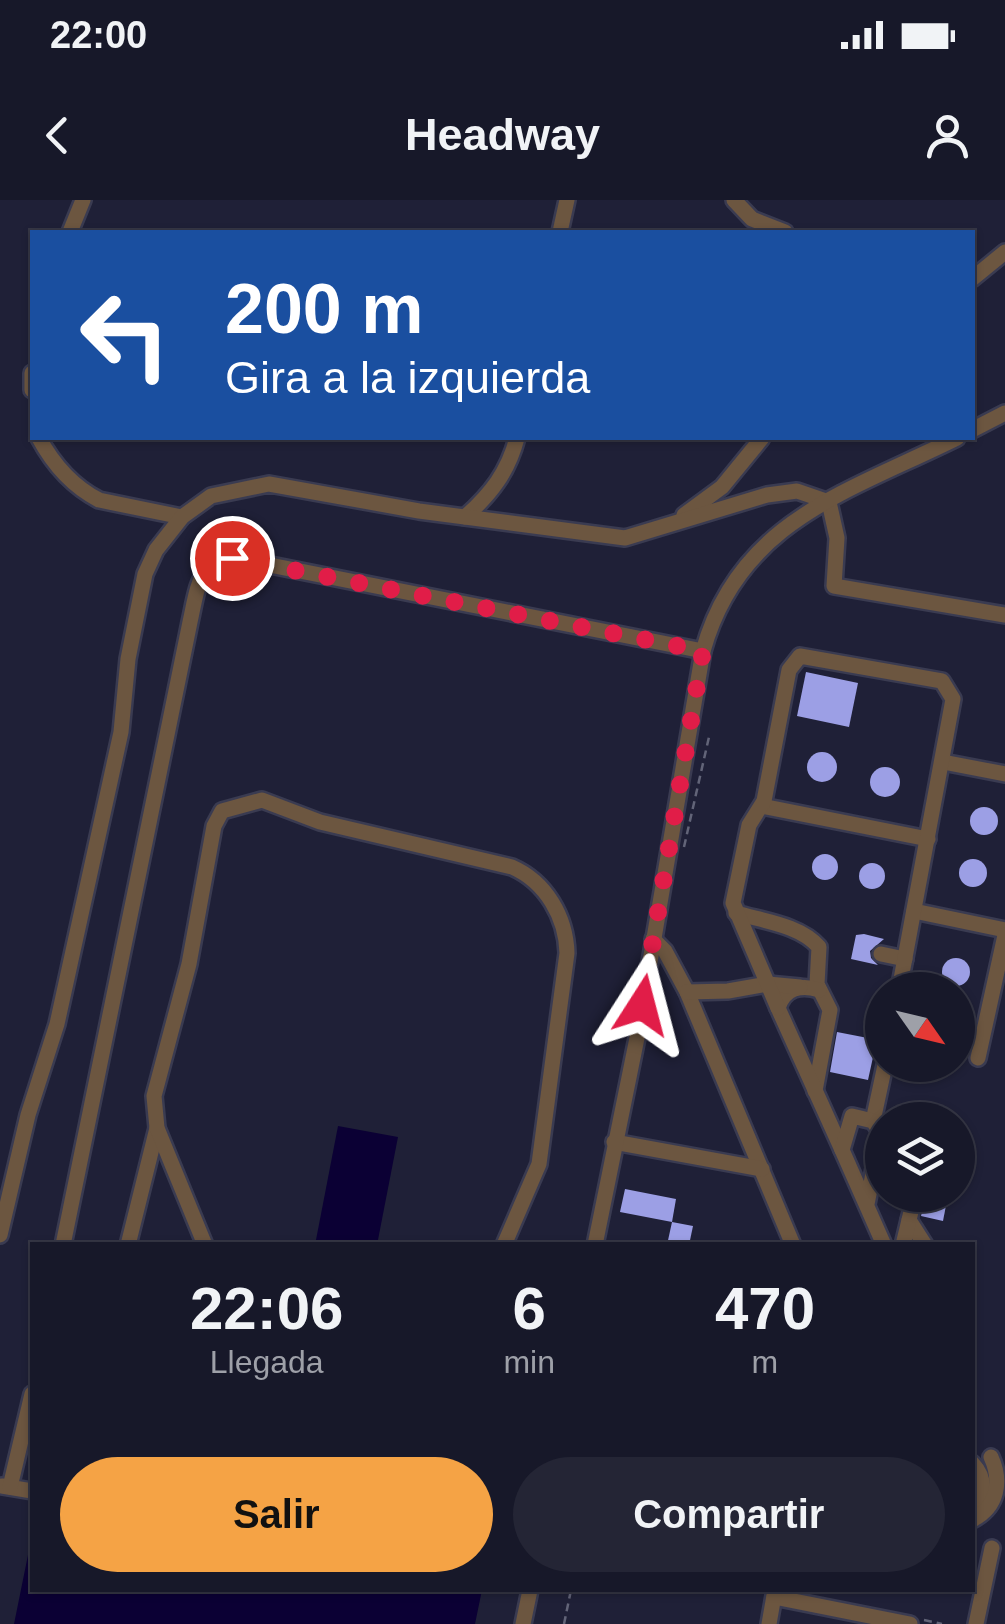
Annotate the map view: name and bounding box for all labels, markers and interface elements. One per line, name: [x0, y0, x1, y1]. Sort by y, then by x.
text: 22:00: [50, 14, 147, 56]
icon: back: [30, 108, 85, 163]
icon: person: [920, 108, 975, 163]
text: Headway: [405, 109, 600, 160]
icon: left: [60, 270, 190, 400]
text: 200 m: [225, 270, 423, 348]
text: Gira a la izquierda: [225, 352, 590, 403]
pin: [190, 516, 275, 601]
icon: arrive: [205, 531, 260, 586]
position arrow: [590, 953, 694, 1057]
north arrow: [865, 972, 975, 1082]
map controls: [865, 972, 975, 1212]
button: layers: [865, 1102, 975, 1212]
text: 22:06: [190, 1275, 343, 1342]
text: 6: [512, 1275, 546, 1342]
text: 470: [715, 1275, 815, 1342]
text: Llegada: [210, 1344, 324, 1380]
text: min: [503, 1344, 555, 1380]
text: m: [752, 1344, 778, 1380]
button: Salir: [60, 1457, 493, 1572]
button: Compartir: [513, 1457, 945, 1572]

